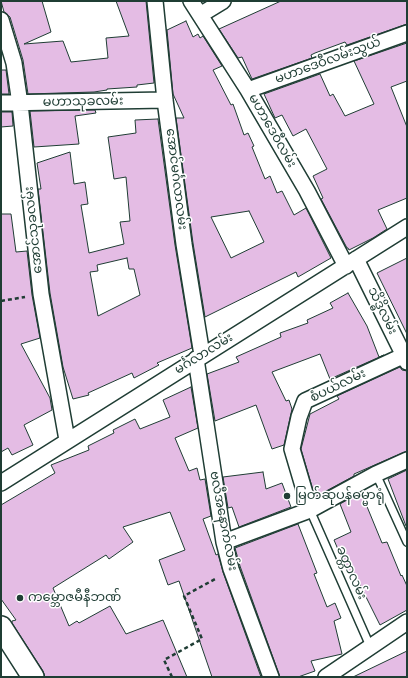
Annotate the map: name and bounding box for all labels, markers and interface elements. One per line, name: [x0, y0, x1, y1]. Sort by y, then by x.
street label: မဟာဒေဝီလမ်းသွယ်: [273, 35, 383, 87]
street label: မဟာဒေဝီလမ်း: [245, 91, 299, 171]
street label: မဟာသုခလမ်း: [43, 93, 123, 111]
street label: အောင်မင်္ဂလာလမ်း: [162, 127, 190, 231]
street label: အောင်သုခလမ်း: [22, 186, 46, 274]
street label: သိဒ္ဓိလမ်း: [364, 285, 400, 337]
street label: မင်္ဂလာလမ်း: [172, 330, 236, 378]
street label: စံပယ်လမ်း: [308, 366, 368, 406]
street label: ဗလီအနောက်လမ်း: [206, 470, 240, 572]
place label: မြတ်ဆုပန်ဓမ္မာရုံ: [295, 488, 385, 504]
marker: မြတ်ဆုပန်ဓမ္မာရုံ: [282, 491, 292, 501]
street label: ခတ္တာလမ်း: [332, 544, 370, 602]
place label: ကမ္ဘောဇမီနီဘဏ်: [28, 590, 121, 606]
marker: ကမ္ဘောဇမီနီဘဏ်: [15, 593, 25, 603]

